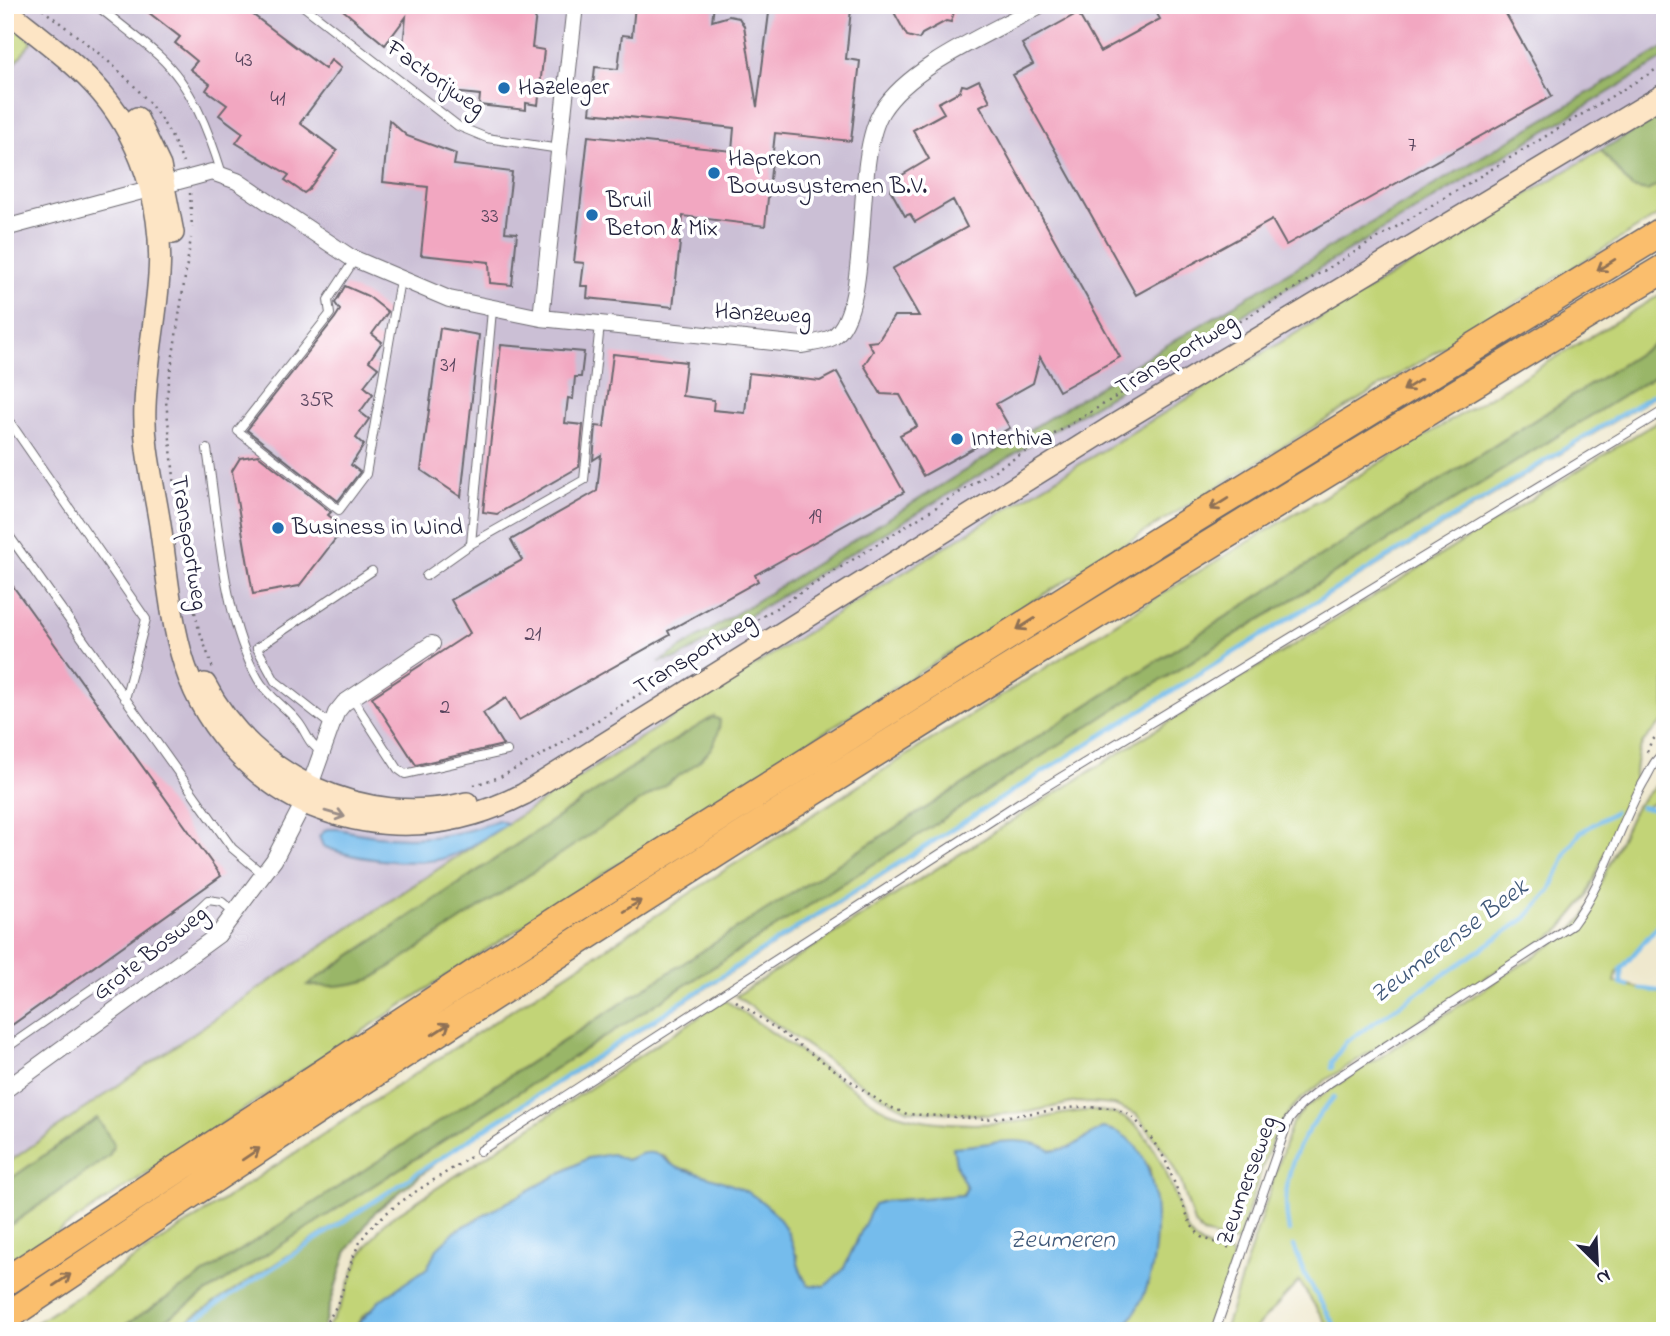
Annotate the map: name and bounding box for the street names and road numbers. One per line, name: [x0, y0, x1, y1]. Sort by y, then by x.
street label: Factorijweg: [378, 32, 492, 126]
street label: Hanzeweg: [714, 295, 812, 335]
street label: Transportweg: [1109, 306, 1245, 406]
street label: Transportweg: [160, 473, 216, 613]
street label: Transportweg: [628, 604, 762, 706]
street label: Grote Bosweg: [86, 898, 216, 1010]
street label: Zeumerseweg: [1208, 1112, 1288, 1250]

